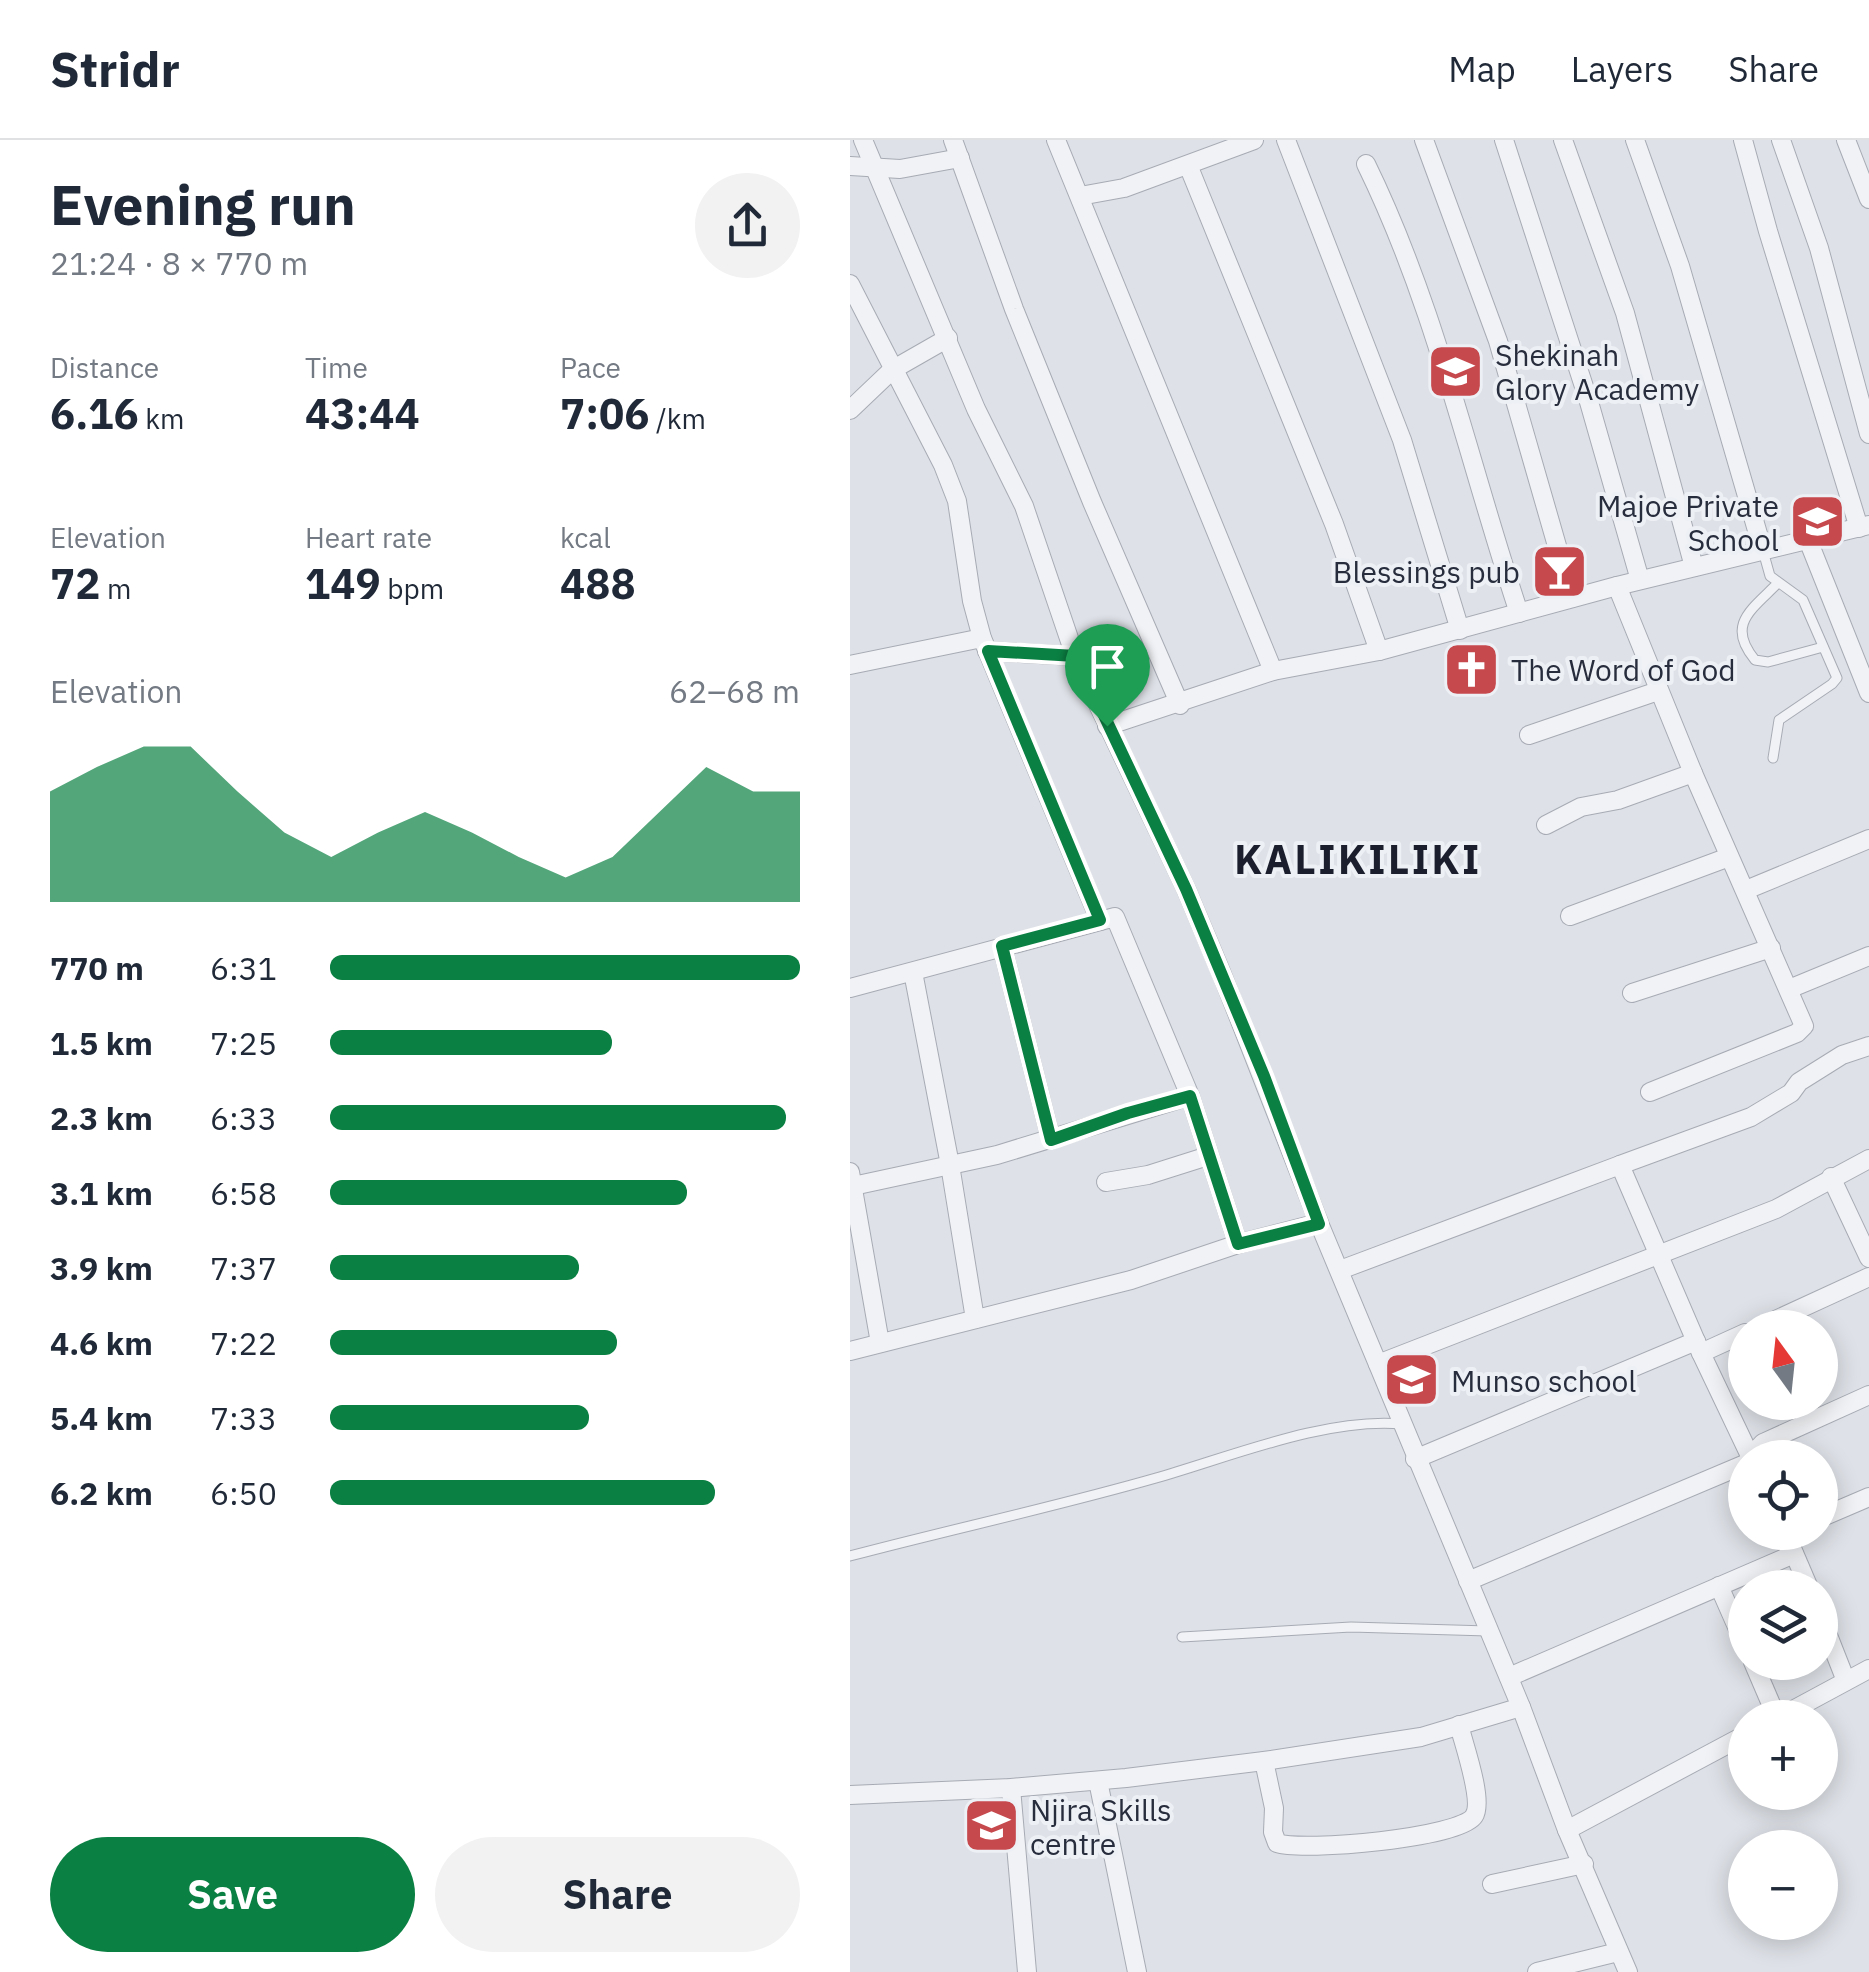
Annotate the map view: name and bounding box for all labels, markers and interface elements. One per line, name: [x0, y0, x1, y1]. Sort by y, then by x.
text: Stridr: [50, 38, 180, 100]
text: Map: [1448, 46, 1516, 92]
text: Layers: [1571, 46, 1673, 92]
text: Share: [1728, 46, 1819, 92]
text: Evening run: [50, 169, 356, 240]
button: share: [695, 173, 800, 278]
text: 21:24 · 8 × 770 m: [50, 242, 308, 284]
place label: Shekinah Glory Academy: [1495, 335, 1699, 408]
school or university icon: Shekinah Glory Academy: [1426, 341, 1486, 401]
text: Distance: [50, 349, 159, 386]
text: Time: [305, 349, 368, 386]
text: Pace: [560, 349, 621, 386]
text: 6.16: [50, 386, 139, 441]
text: 43:44: [305, 386, 420, 441]
text: 7:06: [560, 386, 649, 441]
text: km: [139, 400, 184, 437]
text: /km: [649, 400, 706, 437]
place label: Majoe Private School: [1597, 486, 1779, 559]
school or university icon: Majoe Private School: [1788, 492, 1848, 552]
text: Elevation: [50, 519, 166, 556]
text: Heart rate: [305, 519, 432, 556]
text: kcal: [560, 519, 611, 556]
bar icon: Blessings pub: [1529, 541, 1589, 601]
place label: Blessings pub: [1333, 552, 1520, 591]
text: 72: [50, 556, 100, 611]
text: 149: [305, 556, 381, 611]
text: 488: [560, 556, 636, 611]
text: m: [100, 570, 131, 607]
text: bpm: [381, 570, 444, 607]
pin: [1065, 624, 1150, 727]
icon: arrive: [1080, 639, 1135, 694]
church icon: The Word of God: [1442, 639, 1502, 699]
place label: The Word of God: [1511, 650, 1736, 689]
text: Elevation: [50, 670, 183, 712]
text: 62–68 m: [669, 670, 800, 712]
district label: KALIKILIKI: [1234, 833, 1482, 885]
text: 770 m: [50, 947, 144, 989]
text: 6:31: [210, 947, 277, 989]
text: 1.5 km: [50, 1022, 153, 1064]
text: 7:25: [210, 1022, 277, 1064]
text: 2.3 km: [50, 1097, 153, 1139]
text: 6:33: [210, 1097, 277, 1139]
text: 3.1 km: [50, 1172, 153, 1214]
text: 6:58: [210, 1172, 277, 1214]
text: 3.9 km: [50, 1247, 153, 1289]
text: 7:37: [210, 1247, 277, 1289]
north arrow: [1728, 1310, 1838, 1420]
map controls: [1728, 1310, 1838, 1940]
text: 4.6 km: [50, 1322, 153, 1364]
text: 7:22: [210, 1322, 277, 1364]
school or university icon: Munso school: [1382, 1350, 1442, 1410]
place label: Munso school: [1451, 1361, 1636, 1400]
text: 5.4 km: [50, 1397, 153, 1439]
text: 7:33: [210, 1397, 277, 1439]
button: locate: [1728, 1440, 1838, 1550]
text: 6.2 km: [50, 1472, 153, 1514]
text: 6:50: [210, 1472, 277, 1514]
button: layers: [1728, 1570, 1838, 1680]
button: +: [1728, 1700, 1838, 1810]
place label: Njira Skills centre: [1030, 1790, 1172, 1863]
school or university icon: Njira Skills centre: [961, 1796, 1021, 1856]
button: −: [1728, 1830, 1838, 1940]
button: Save: [50, 1837, 415, 1952]
button: Share: [435, 1837, 800, 1952]

